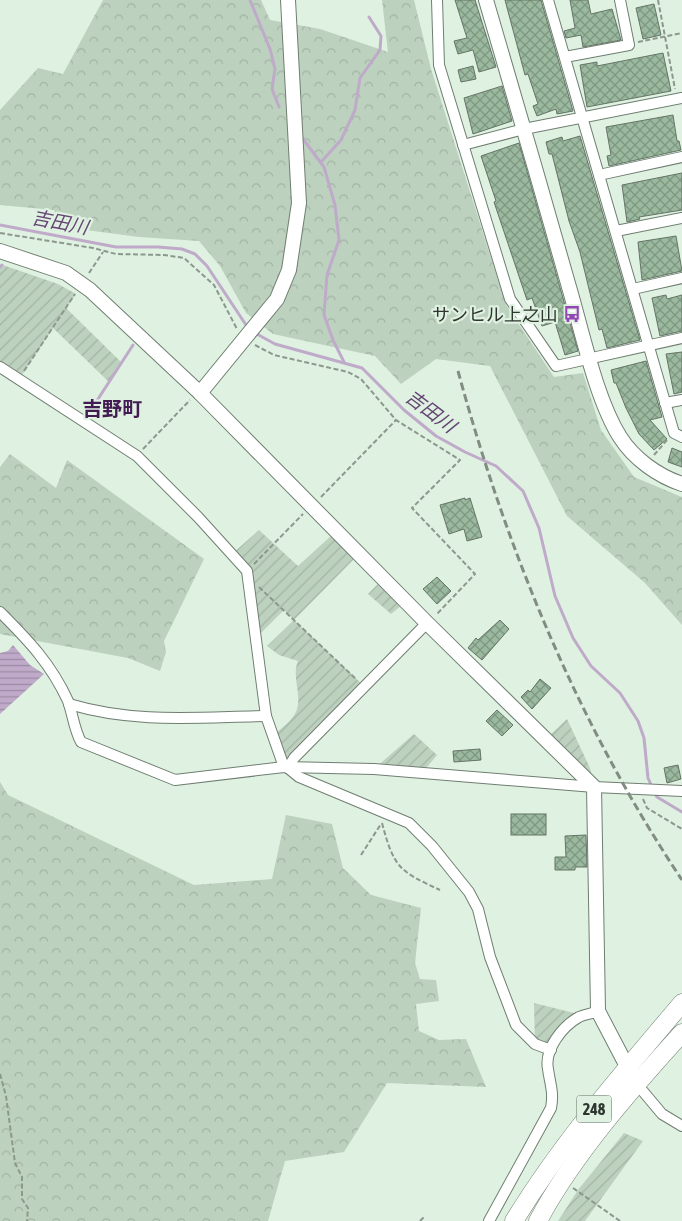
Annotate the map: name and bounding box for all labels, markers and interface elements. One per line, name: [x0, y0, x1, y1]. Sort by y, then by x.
water label: 吉田川: [30, 206, 92, 239]
place label: サンヒル上之山: [432, 304, 558, 325]
bus stop icon: サンヒル上之山: [562, 304, 582, 324]
water label: 吉田川: [402, 385, 462, 438]
district label: 吉野町: [82, 397, 142, 420]
road number: 248: [576, 1096, 612, 1122]

